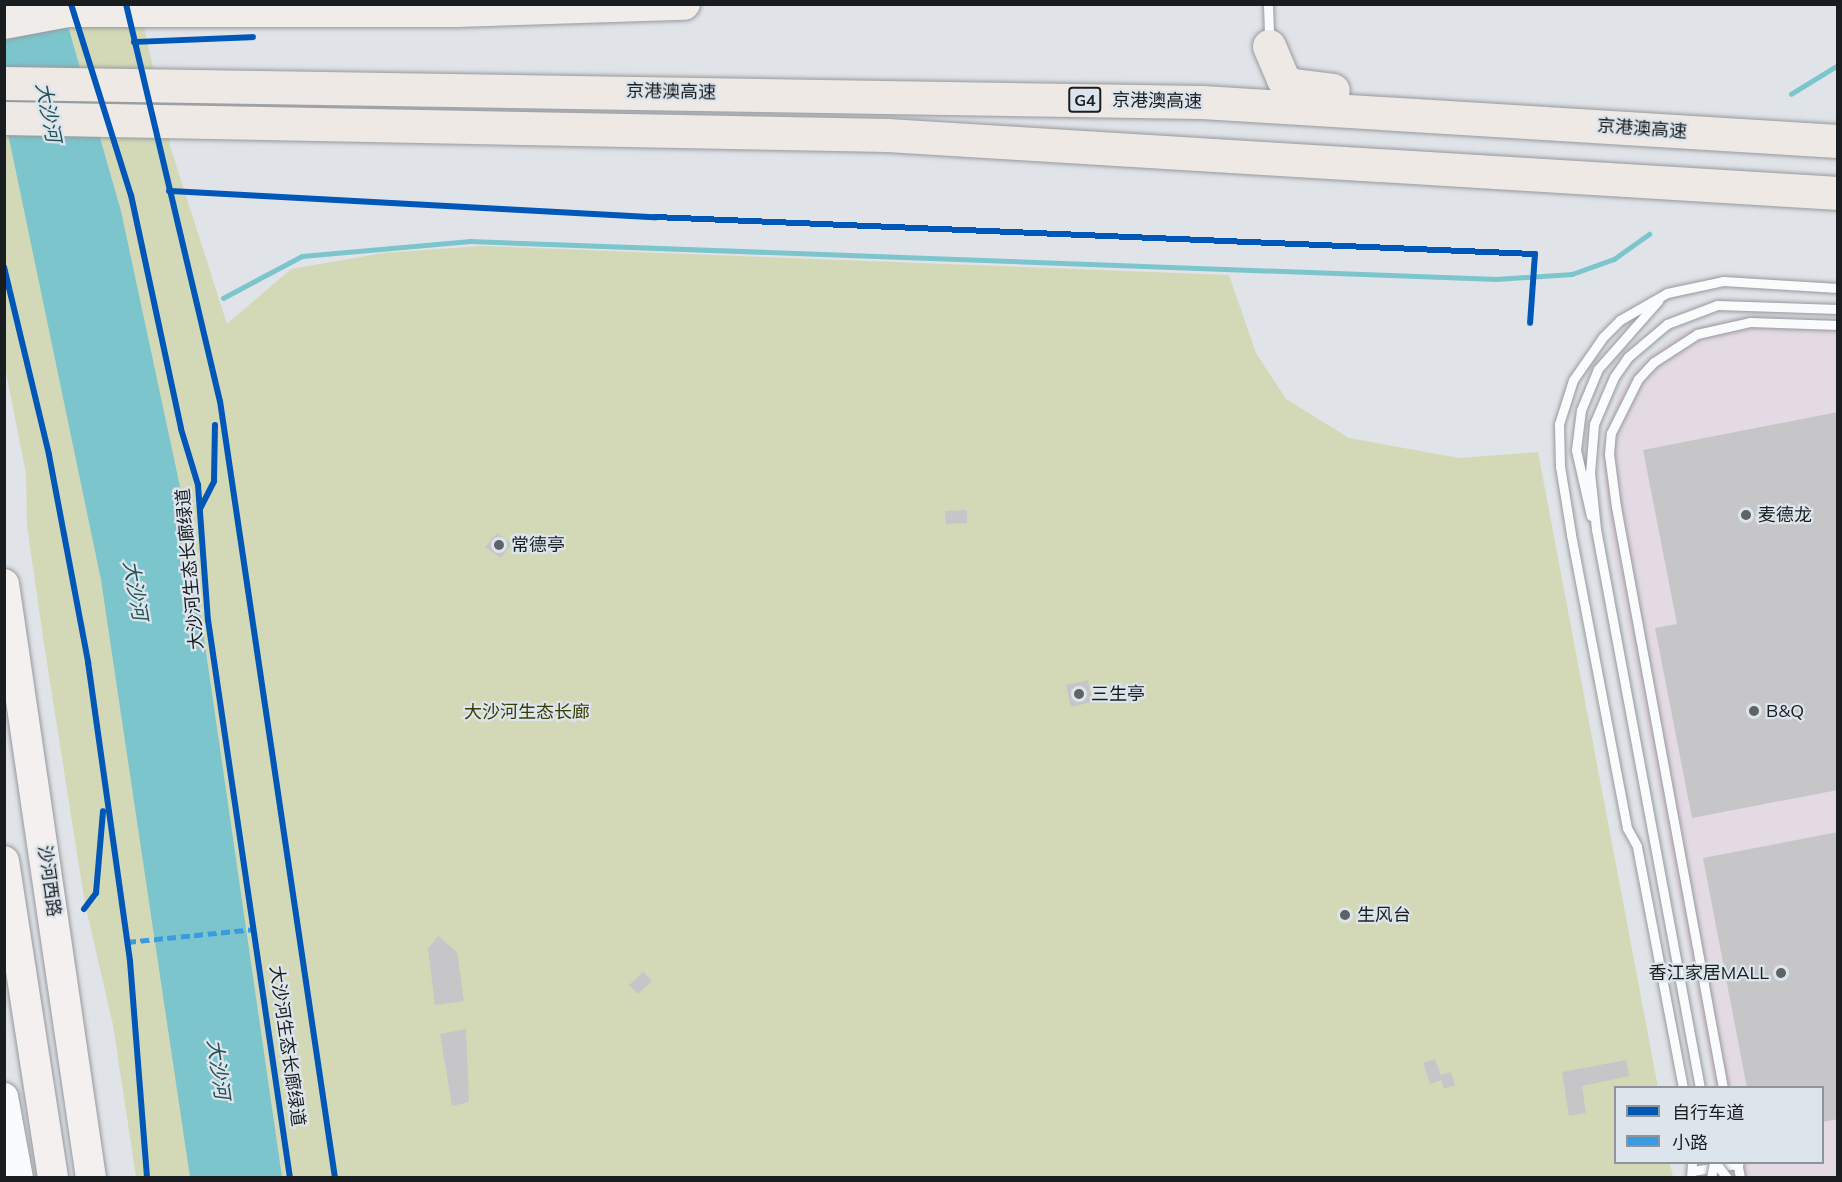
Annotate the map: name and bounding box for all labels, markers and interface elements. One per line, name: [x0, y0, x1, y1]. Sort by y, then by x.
water label: 大沙河: [31, 80, 67, 144]
street label: 京港澳高速: [626, 80, 716, 104]
road number: G4: [1067, 87, 1103, 113]
street label: 京港澳高速: [1112, 89, 1202, 113]
street label: 京港澳高速: [1596, 115, 1688, 143]
street label: 大沙河生态长廊绿道: [172, 487, 208, 651]
place label: 麦德龙: [1758, 504, 1812, 526]
marker: 麦德龙: [1739, 508, 1753, 522]
place label: 常德亭: [511, 534, 565, 556]
marker: 常德亭: [492, 538, 506, 552]
water label: 大沙河: [119, 558, 153, 622]
place label: 三生亭: [1091, 683, 1145, 705]
marker: 三生亭: [1072, 687, 1086, 701]
place label: B&Q: [1766, 700, 1804, 722]
park label: 大沙河生态长廊: [464, 701, 590, 723]
marker: B&Q: [1747, 704, 1761, 718]
street label: 沙河西路: [33, 844, 65, 918]
place label: 生风台: [1357, 904, 1411, 926]
marker: 生风台: [1338, 908, 1352, 922]
place label: 香江家居MALL: [1649, 962, 1769, 984]
street label: 大沙河生态长廊绿道: [265, 964, 309, 1128]
marker: 香江家居MALL: [1774, 966, 1788, 980]
water label: 大沙河: [203, 1038, 235, 1100]
legend: [1614, 1086, 1824, 1164]
text: 自行车道: [1672, 1101, 1744, 1124]
text: 小路: [1672, 1131, 1708, 1154]

